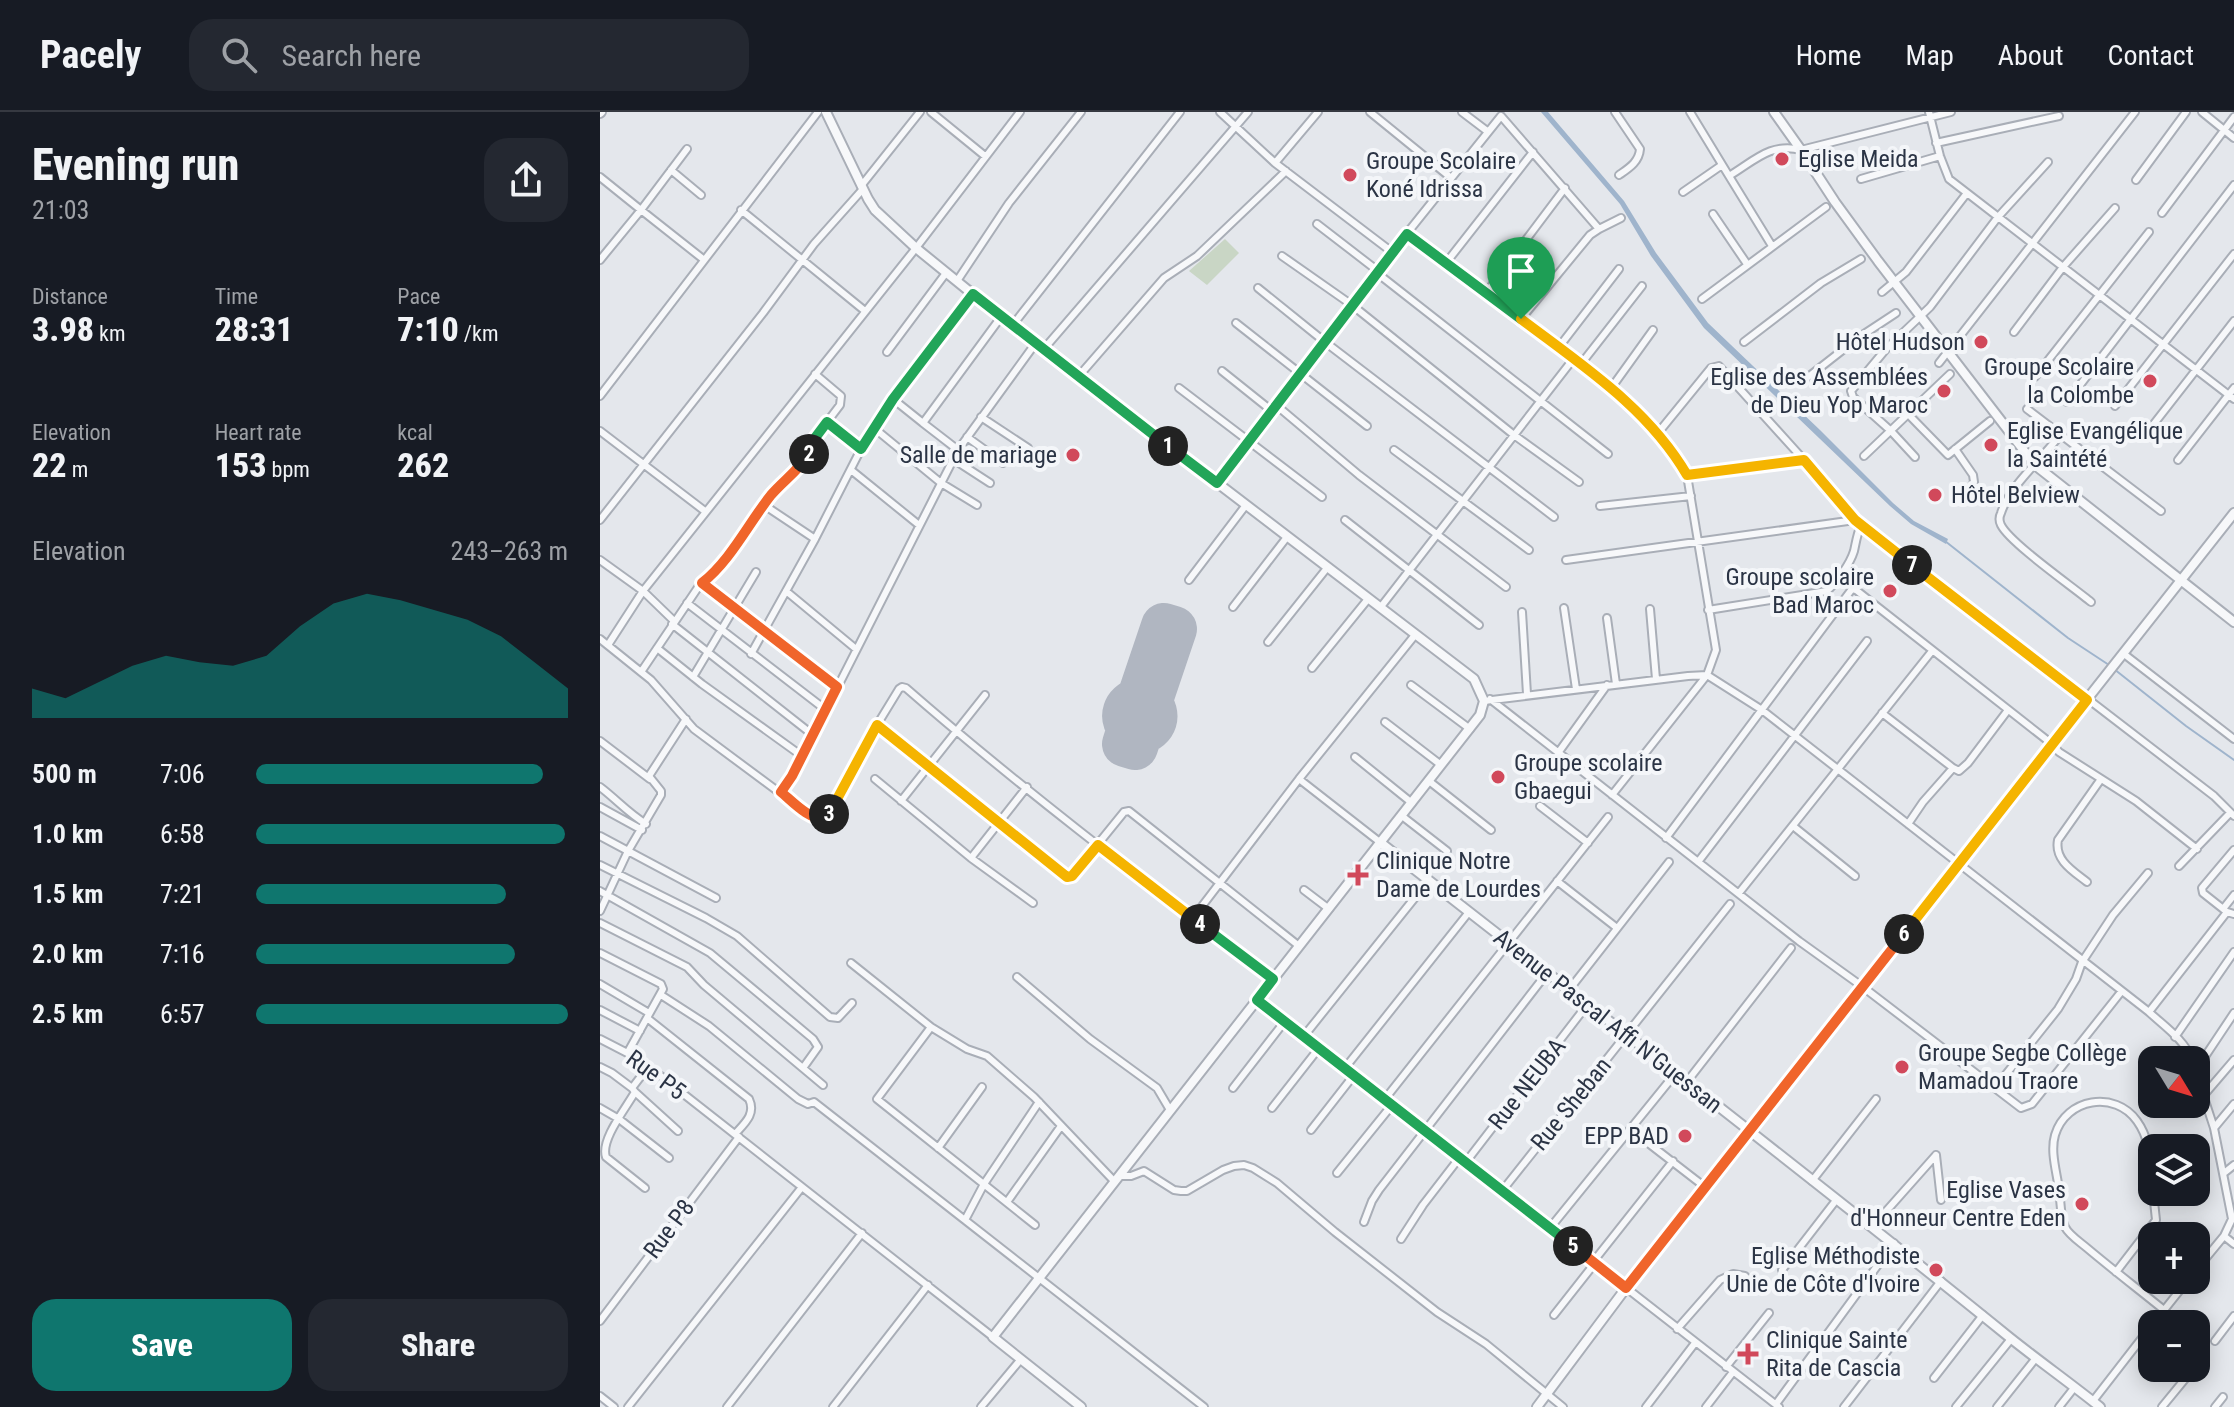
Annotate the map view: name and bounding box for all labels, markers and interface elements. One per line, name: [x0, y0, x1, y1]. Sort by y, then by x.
search box: [189, 19, 749, 91]
text: Pacely: [40, 33, 141, 77]
icon: search: [217, 33, 261, 77]
text: Search here: [281, 38, 421, 73]
text: Home: [1796, 39, 1861, 72]
text: Map: [1905, 39, 1954, 72]
text: About: [1998, 39, 2064, 72]
text: Contact: [2108, 39, 2194, 72]
button: share: [484, 138, 568, 222]
text: Evening run: [32, 139, 239, 191]
place label: Eglise Meida: [1798, 145, 1919, 173]
place label: Groupe Scolaire Koné Idrissa: [1366, 147, 1516, 203]
marker: Eglise Meida: [1773, 150, 1791, 168]
marker: Groupe Scolaire Koné Idrissa: [1341, 166, 1359, 184]
text: 21:03: [32, 195, 89, 225]
pin: [1487, 237, 1555, 319]
icon: arrive: [1499, 249, 1543, 293]
text: Distance: [32, 284, 108, 309]
text: Time: [215, 284, 258, 309]
text: Pace: [397, 284, 440, 309]
text: 3.98: [32, 309, 94, 349]
text: 28:31: [215, 309, 293, 349]
text: 7:10: [397, 309, 459, 349]
text: km: [94, 321, 125, 346]
text: /km: [459, 321, 498, 346]
place label: Hôtel Hudson: [1836, 328, 1965, 356]
marker: Hôtel Hudson: [1972, 333, 1990, 351]
place label: Groupe Scolaire la Colombe: [1984, 353, 2134, 409]
place label: Eglise des Assemblées de Dieu Yop Maroc: [1710, 363, 1928, 419]
marker: Groupe Scolaire la Colombe: [2141, 372, 2159, 390]
marker: Eglise des Assemblées de Dieu Yop Maroc: [1935, 382, 1953, 400]
place label: Eglise Evangélique la Saintété: [2007, 417, 2183, 473]
text: Elevation: [32, 420, 111, 445]
text: Heart rate: [215, 420, 302, 445]
text: kcal: [397, 420, 433, 445]
pin: 1: [1148, 426, 1188, 466]
text: 1: [1162, 433, 1174, 458]
pin: 2: [789, 434, 829, 474]
marker: Eglise Evangélique la Saintété: [1982, 436, 2000, 454]
text: 2: [803, 441, 815, 466]
place label: Salle de mariage: [900, 441, 1057, 469]
text: 22: [32, 445, 67, 485]
text: 153: [215, 445, 267, 485]
text: 262: [397, 445, 449, 485]
marker: Salle de mariage: [1064, 446, 1082, 464]
text: m: [67, 457, 88, 482]
text: bpm: [267, 457, 310, 482]
place label: Hôtel Belview: [1951, 481, 2080, 509]
marker: Hôtel Belview: [1926, 486, 1944, 504]
text: Elevation: [32, 536, 126, 566]
text: 243–263 m: [451, 536, 568, 566]
pin: 7: [1892, 545, 1932, 585]
text: 7: [1906, 552, 1918, 577]
place label: Groupe scolaire Bad Maroc: [1726, 563, 1874, 619]
marker: Groupe scolaire Bad Maroc: [1881, 582, 1899, 600]
place label: Groupe scolaire Gbaegui: [1514, 749, 1662, 805]
text: 500 m: [32, 759, 97, 789]
text: 7:06: [160, 759, 205, 789]
marker: Groupe scolaire Gbaegui: [1489, 768, 1507, 786]
pin: 3: [809, 794, 849, 834]
text: 3: [823, 801, 835, 826]
text: 1.0 km: [32, 819, 104, 849]
text: 6:58: [160, 819, 205, 849]
place label: Clinique Notre Dame de Lourdes: [1376, 847, 1541, 903]
marker: Clinique Notre Dame de Lourdes: [1347, 864, 1369, 886]
text: 1.5 km: [32, 879, 104, 909]
text: 7:21: [160, 879, 205, 909]
pin: 4: [1180, 904, 1220, 944]
text: 4: [1194, 911, 1206, 936]
pin: 6: [1884, 914, 1924, 954]
text: 6: [1898, 921, 1910, 946]
street label: Avenue Pascal Affi N'Guessan: [1488, 923, 1728, 1119]
text: 2.0 km: [32, 939, 104, 969]
text: 7:16: [160, 939, 205, 969]
text: 2.5 km: [32, 999, 104, 1029]
text: 6:57: [160, 999, 205, 1029]
street label: Rue NEUBA: [1483, 1033, 1571, 1135]
place label: Groupe Segbe Collège Mamadou Traore: [1918, 1039, 2127, 1095]
street label: Rue P5: [621, 1044, 691, 1106]
north arrow: [2138, 1046, 2210, 1118]
map controls: [2138, 1046, 2210, 1382]
street label: Rue Sheban: [1525, 1052, 1617, 1156]
marker: Groupe Segbe Collège Mamadou Traore: [1893, 1058, 1911, 1076]
place label: EPP BAD: [1584, 1122, 1669, 1150]
marker: EPP BAD: [1676, 1127, 1694, 1145]
button: layers: [2138, 1134, 2210, 1206]
place label: Eglise Vases d'Honneur Centre Eden: [1850, 1176, 2066, 1232]
street label: Rue P8: [638, 1194, 700, 1264]
marker: Eglise Vases d'Honneur Centre Eden: [2073, 1195, 2091, 1213]
button: +: [2138, 1222, 2210, 1294]
pin: 5: [1553, 1226, 1593, 1266]
text: 5: [1567, 1233, 1579, 1258]
place label: Eglise Méthodiste Unie de Côte d'Ivoire: [1726, 1242, 1920, 1298]
marker: Eglise Méthodiste Unie de Côte d'Ivoire: [1927, 1261, 1945, 1279]
button: Save: [32, 1299, 292, 1391]
button: Share: [308, 1299, 568, 1391]
button: −: [2138, 1310, 2210, 1382]
place label: Clinique Sainte Rita de Cascia: [1766, 1326, 1908, 1382]
marker: Clinique Sainte Rita de Cascia: [1737, 1343, 1759, 1365]

